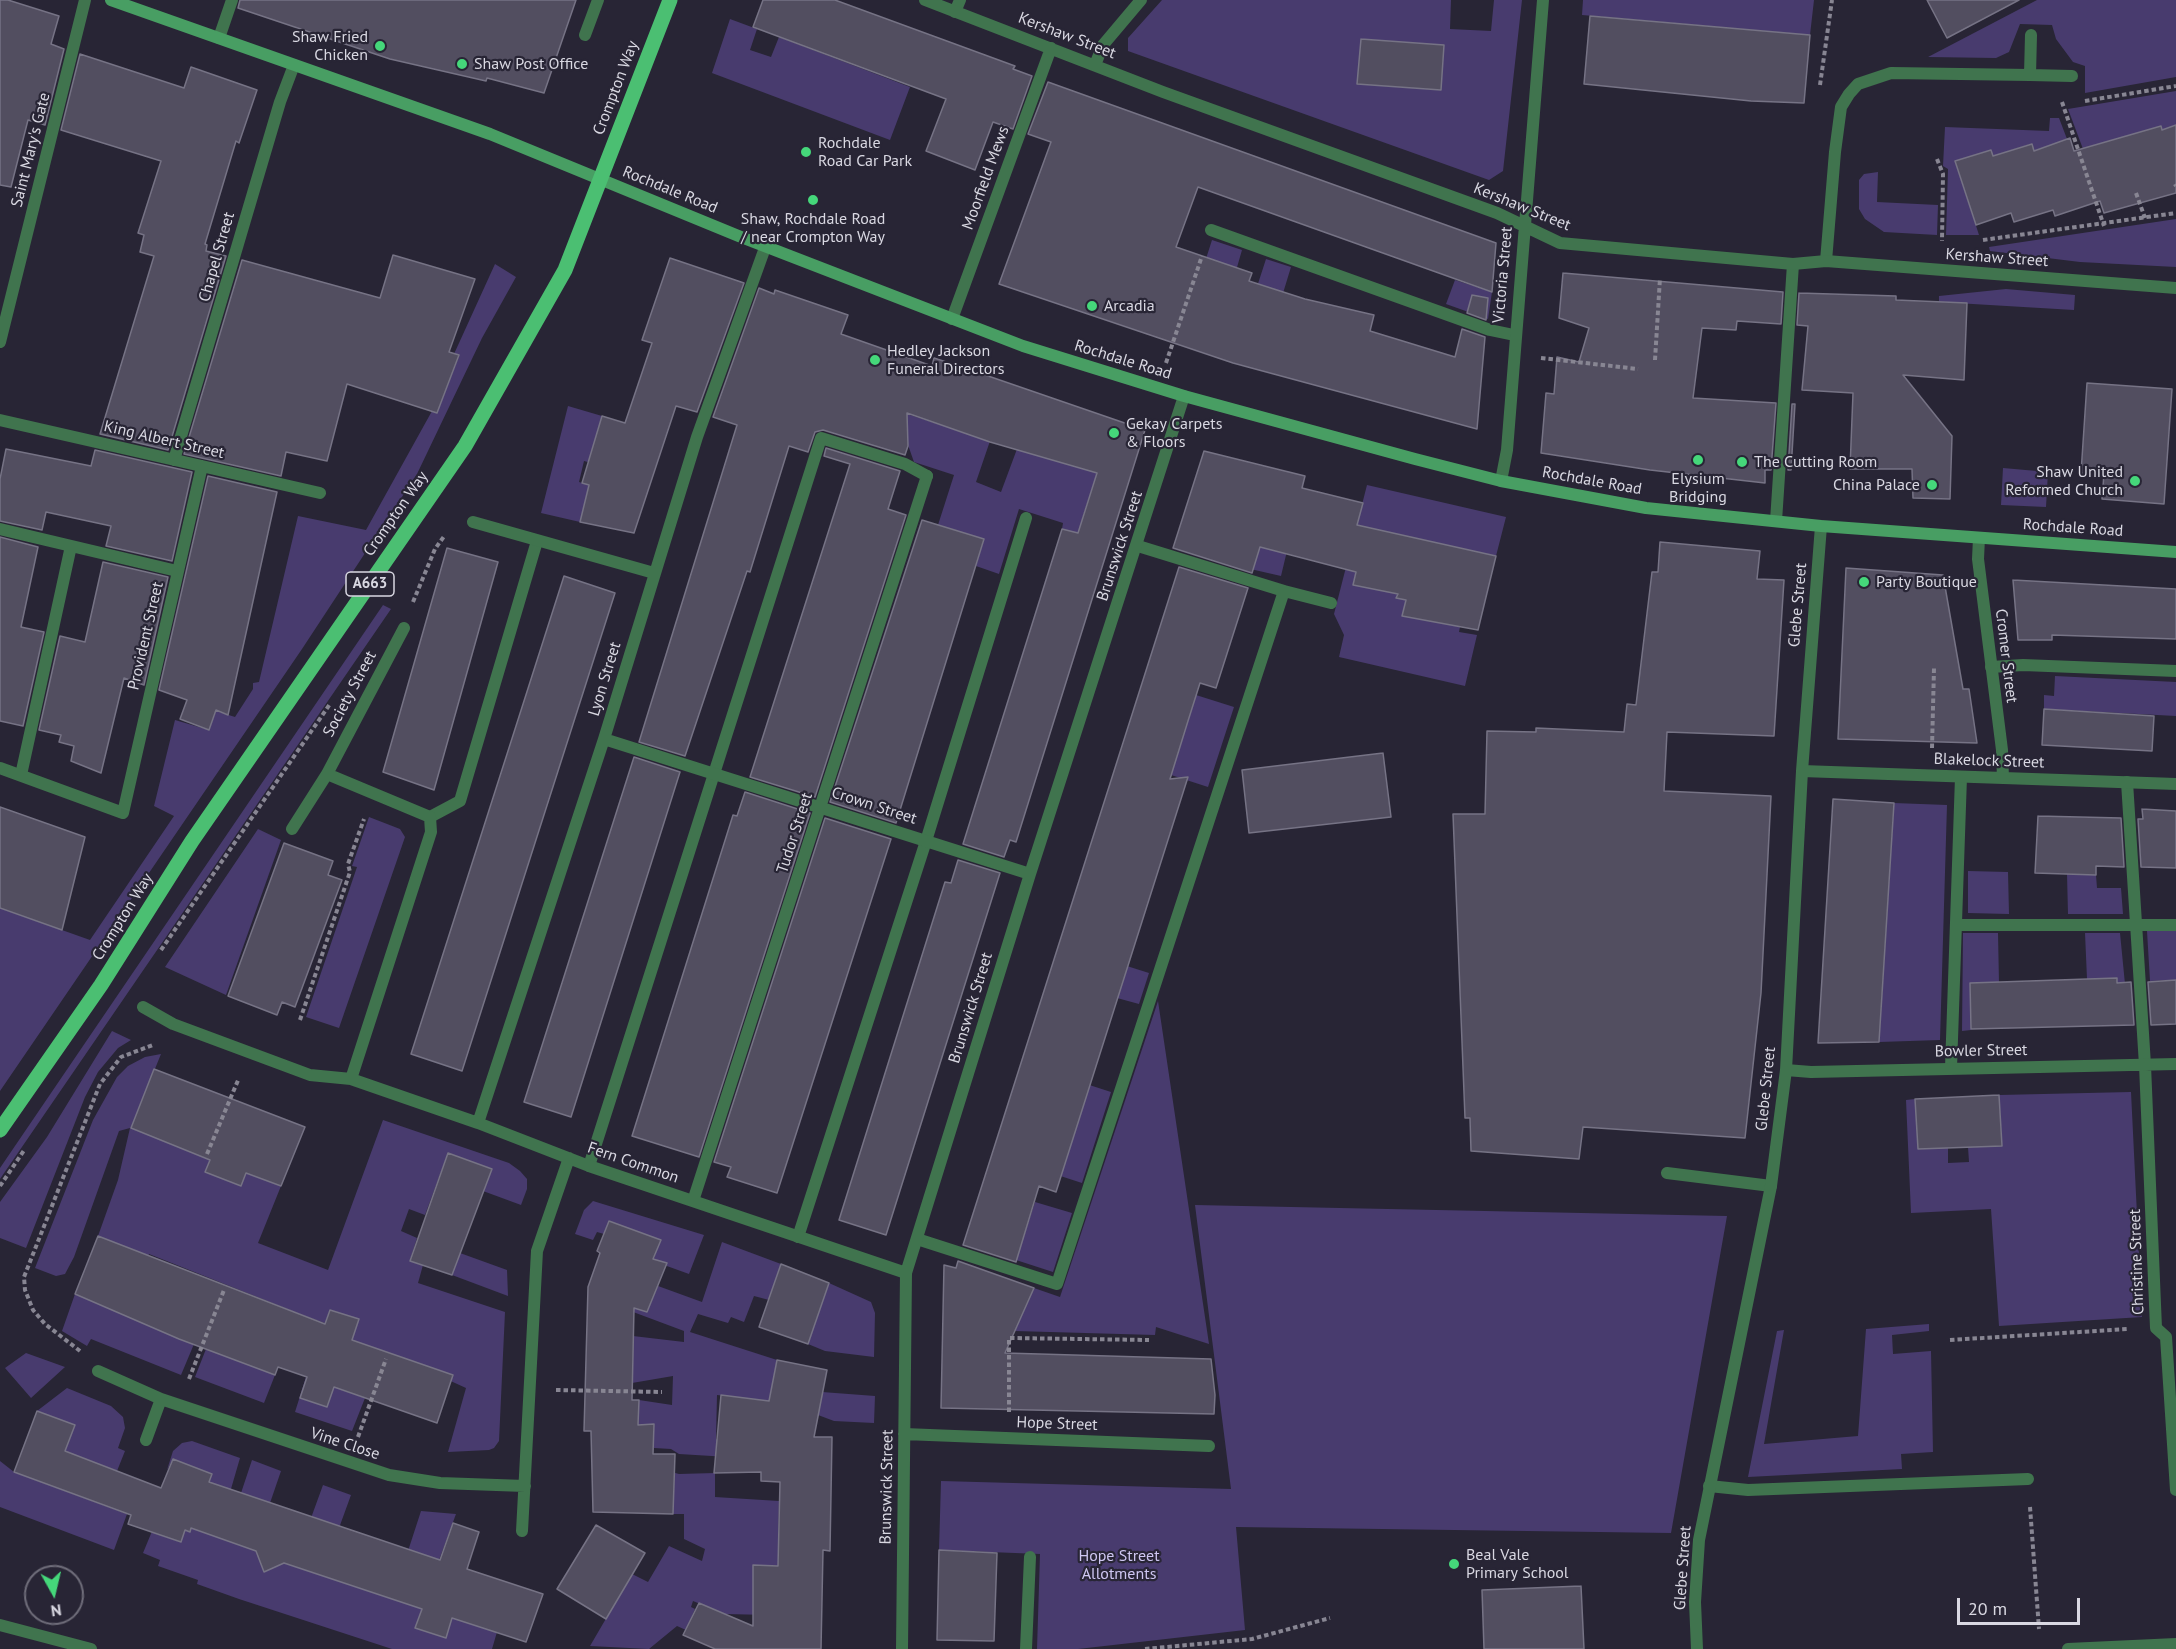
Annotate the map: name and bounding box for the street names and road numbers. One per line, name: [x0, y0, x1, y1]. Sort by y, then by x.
street label: Kershaw Street: [1016, 9, 1118, 63]
street label: Crompton Way: [589, 38, 643, 138]
street label: Saint Mary's Gate: [8, 91, 54, 209]
street label: Moorfield Mews: [958, 124, 1014, 232]
street label: Rochdale Road: [620, 162, 720, 218]
street label: Kershaw Street: [1471, 179, 1573, 235]
street label: Chapel Street: [195, 210, 239, 304]
street label: Victoria Street: [1489, 226, 1517, 324]
street label: Kershaw Street: [1945, 245, 2049, 271]
street label: Rochdale Road: [1072, 336, 1174, 384]
street label: King Albert Street: [102, 417, 226, 463]
street label: Rochdale Road: [1541, 463, 1643, 499]
street label: Crompton Way: [360, 468, 432, 560]
street label: Brunswick Street: [1093, 488, 1147, 604]
street label: Rochdale Road: [2022, 515, 2124, 541]
street label: Glebe Street: [1785, 562, 1811, 648]
road number: A663: [346, 572, 394, 596]
street label: Provident Street: [124, 580, 168, 692]
street label: Cromer Street: [1991, 608, 2021, 704]
street label: Lyon Street: [585, 640, 625, 718]
street label: Society Street: [319, 648, 381, 740]
street label: Blakelock Street: [1933, 749, 2045, 773]
street label: Crown Street: [829, 783, 919, 829]
street label: Tudor Street: [773, 790, 817, 876]
street label: Crompton Way: [89, 870, 157, 964]
street label: Brunswick Street: [945, 950, 997, 1066]
street label: Bowler Street: [1934, 1041, 2028, 1061]
street label: Glebe Street: [1752, 1046, 1780, 1132]
street label: Fern Common: [585, 1138, 681, 1188]
street label: Christine Street: [2126, 1209, 2148, 1315]
street label: Hope Street: [1016, 1413, 1098, 1435]
street label: Vine Close: [308, 1424, 382, 1464]
street label: Brunswick Street: [876, 1429, 898, 1545]
street label: Glebe Street: [1670, 1525, 1696, 1611]

